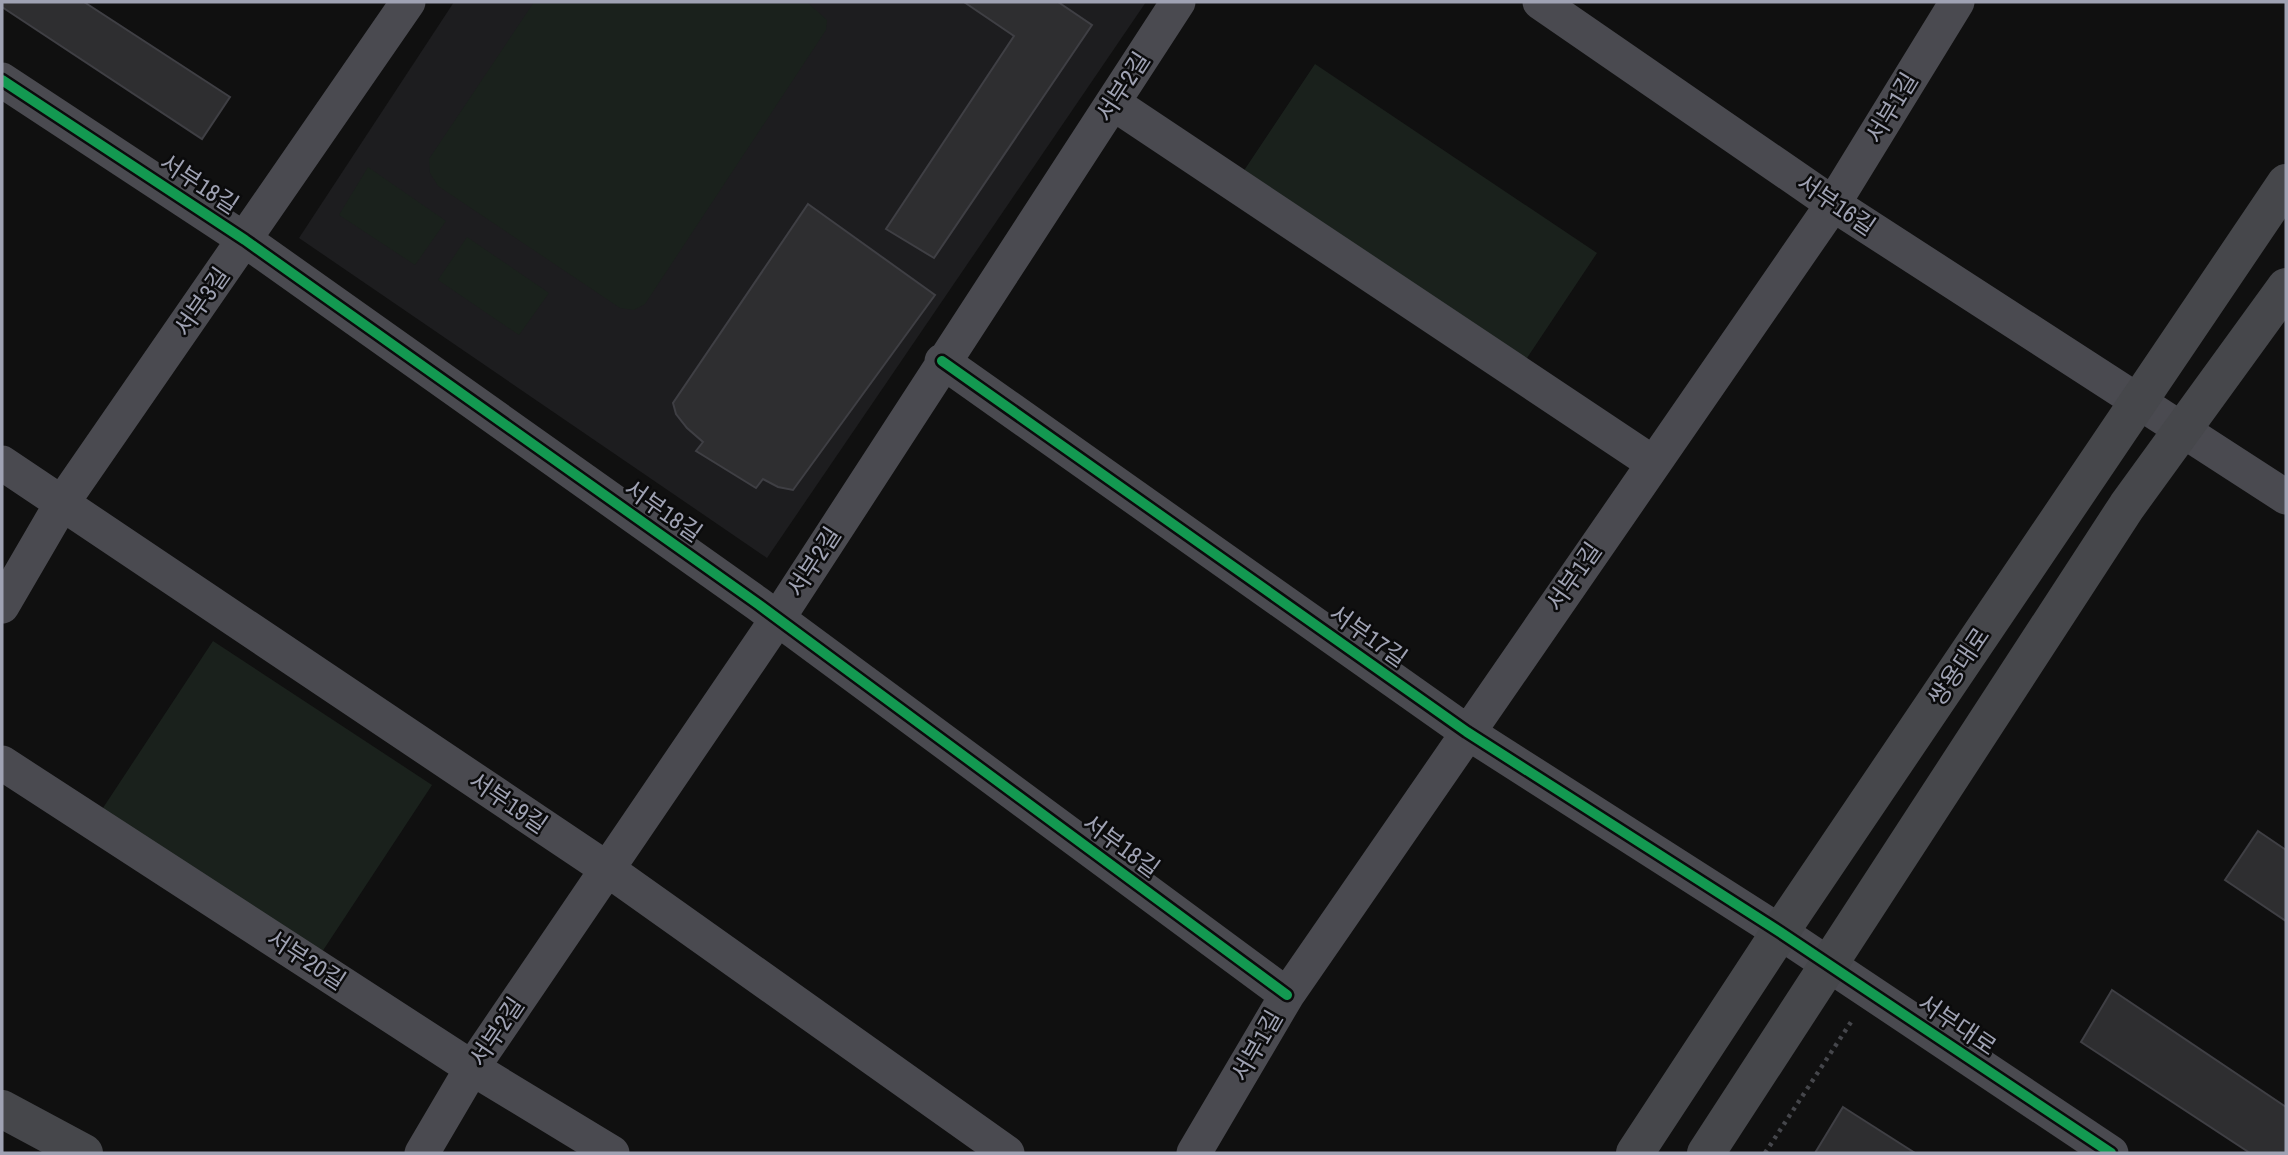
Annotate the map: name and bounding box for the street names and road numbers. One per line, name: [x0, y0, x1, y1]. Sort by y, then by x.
street label: 서부2길: [1088, 45, 1157, 128]
street label: 서부1길: [1858, 66, 1925, 149]
street label: 서부18길: [154, 146, 245, 221]
street label: 서부16길: [1791, 166, 1882, 242]
street label: 서부3길: [166, 261, 236, 342]
street label: 서부18길: [618, 472, 709, 549]
street label: 서부2길: [779, 520, 848, 603]
street label: 서부1길: [1538, 536, 1608, 617]
street label: 서부17길: [1323, 597, 1414, 674]
street label: 쌍용대로: [1920, 621, 1996, 712]
street label: 서부19길: [463, 764, 554, 840]
street label: 서부18길: [1077, 806, 1167, 884]
street label: 서부20길: [261, 922, 352, 997]
street label: 서부대로: [1912, 986, 2003, 1062]
street label: 서부2길: [461, 990, 531, 1072]
street label: 서부1길: [1223, 1004, 1289, 1087]

